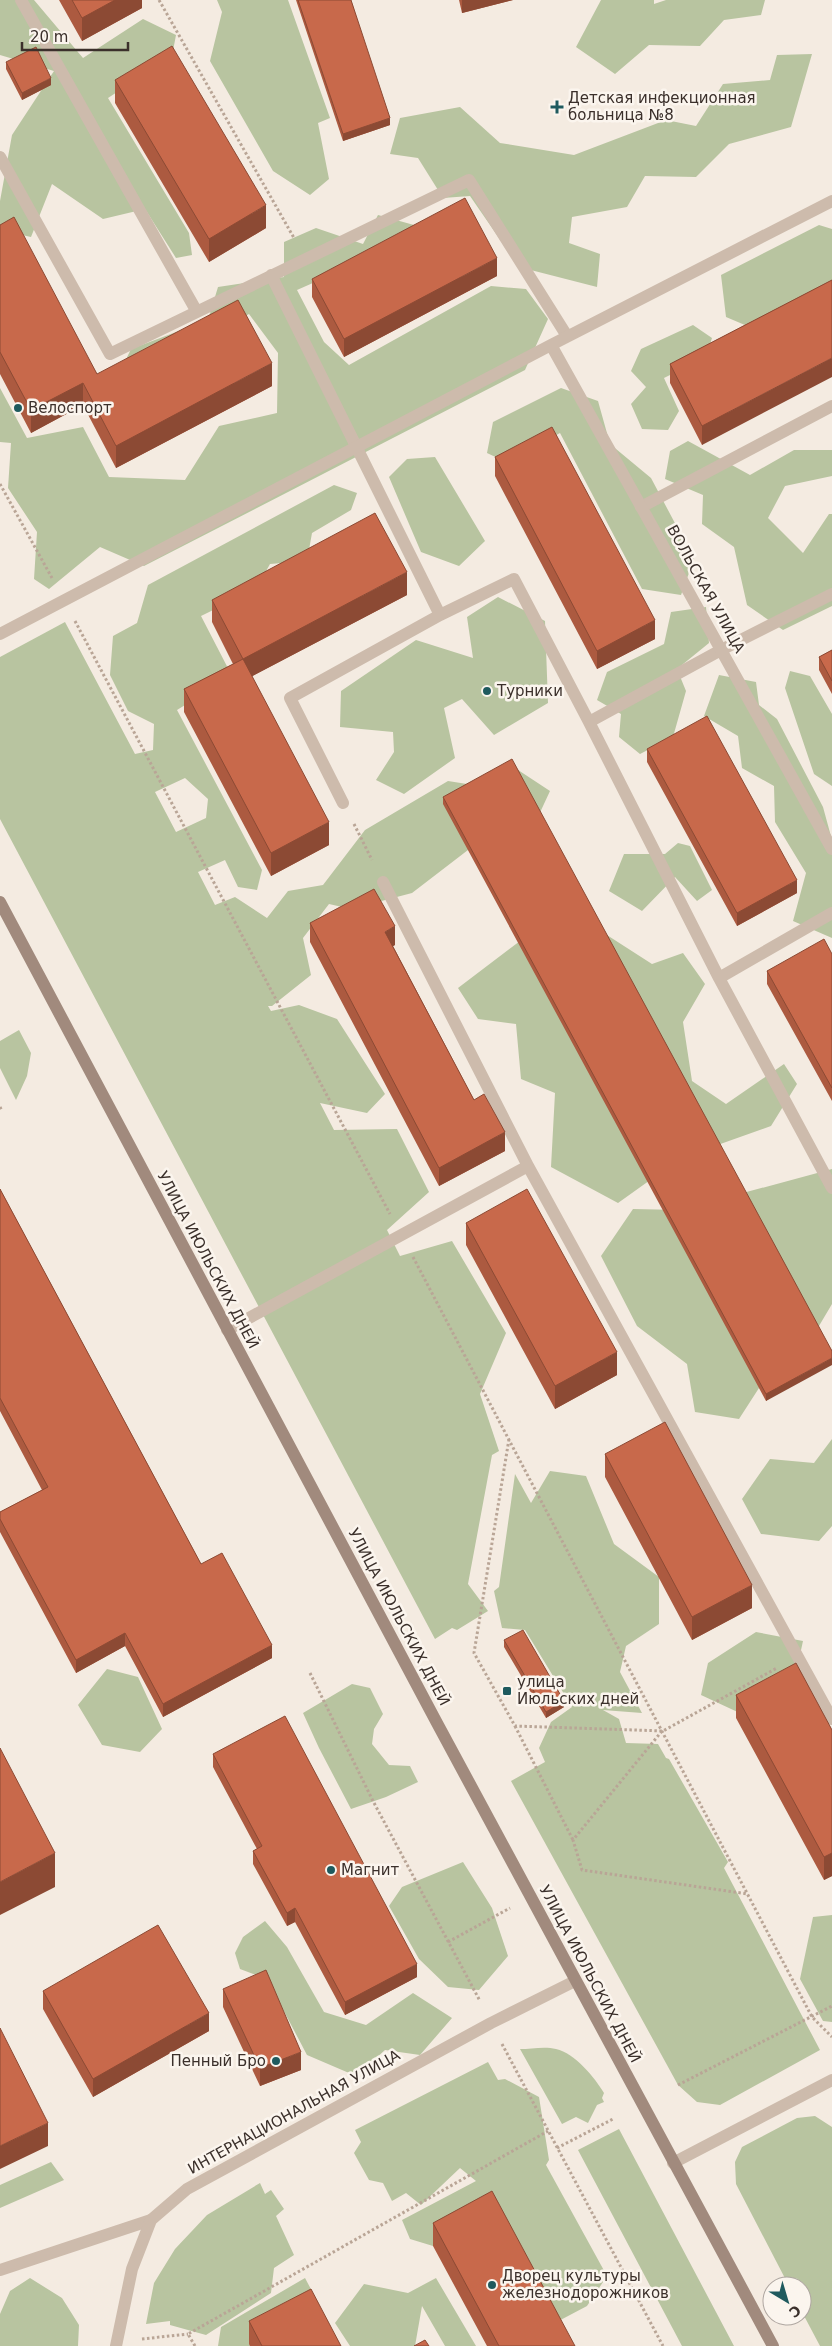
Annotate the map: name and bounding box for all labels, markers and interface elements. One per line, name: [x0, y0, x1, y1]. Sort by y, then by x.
scale bar: [22, 20, 129, 52]
text: 20 m: [30, 28, 68, 46]
place label: Детская инфекционная больница №8: [568, 89, 756, 124]
marker: Детская инфекционная больница №8: [550, 100, 564, 114]
place label: Велоспорт: [28, 399, 112, 417]
marker: Велоспорт: [12, 402, 24, 414]
street label: ВОЛЬСКАЯ УЛИЦА: [663, 522, 749, 657]
place label: Турники: [496, 682, 563, 700]
marker: Турники: [481, 685, 493, 697]
street label: УЛИЦА ИЮЛЬСКИХ ДНЕЙ: [153, 1168, 263, 1352]
street label: УЛИЦА ИЮЛЬСКИХ ДНЕЙ: [344, 1525, 454, 1709]
place label: улица Июльских дней: [517, 1673, 639, 1708]
marker: улица Июльских дней: [501, 1685, 513, 1697]
place label: Магнит: [341, 1861, 400, 1879]
marker: Магнит: [325, 1864, 337, 1876]
street label: УЛИЦА ИЮЛЬСКИХ ДНЕЙ: [535, 1882, 645, 2066]
street label: ИНТЕРНАЦИОНАЛЬНАЯ УЛИЦА: [185, 2046, 404, 2178]
place label: Пенный Бро: [171, 2052, 266, 2070]
marker: Пенный Бро: [270, 2055, 282, 2067]
place label: Дворец культуры железнодорожников: [502, 2267, 669, 2302]
north arrow: [762, 2276, 812, 2326]
marker: Дворец культуры железнодорожников: [486, 2279, 498, 2291]
text: С: [786, 2302, 804, 2321]

